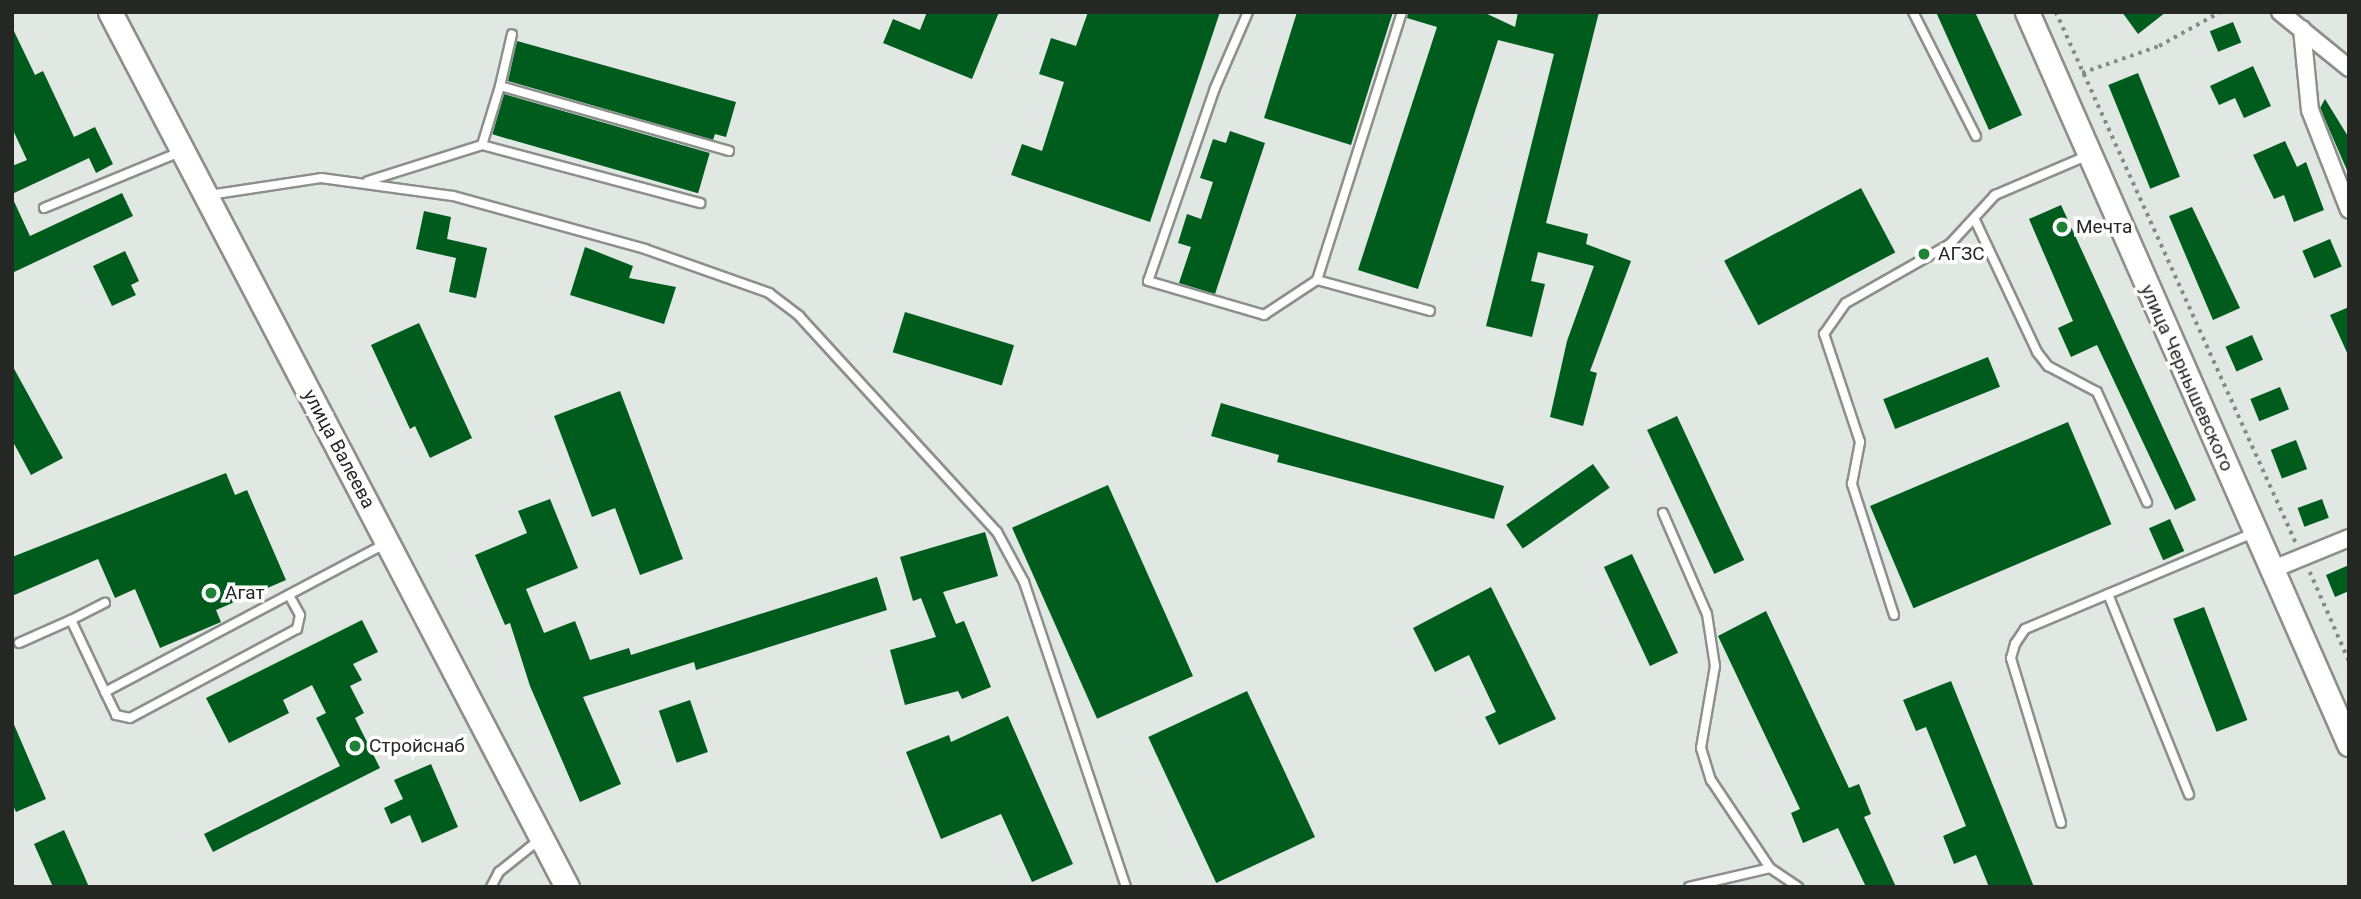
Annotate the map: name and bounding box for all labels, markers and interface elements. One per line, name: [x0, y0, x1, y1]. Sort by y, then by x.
place label: Мечта: [2076, 216, 2132, 238]
marker: Мечта: [2054, 219, 2070, 235]
place label: АГЗС: [1938, 243, 1985, 265]
marker: АГЗС: [1916, 246, 1932, 262]
street label: улица Чернышевского: [2135, 281, 2239, 475]
street label: улица Валеева: [298, 386, 380, 512]
place label: Агат: [225, 582, 265, 604]
marker: Агат: [203, 585, 219, 601]
place label: Стройснаб: [369, 735, 465, 757]
marker: Стройснаб: [347, 738, 363, 754]

